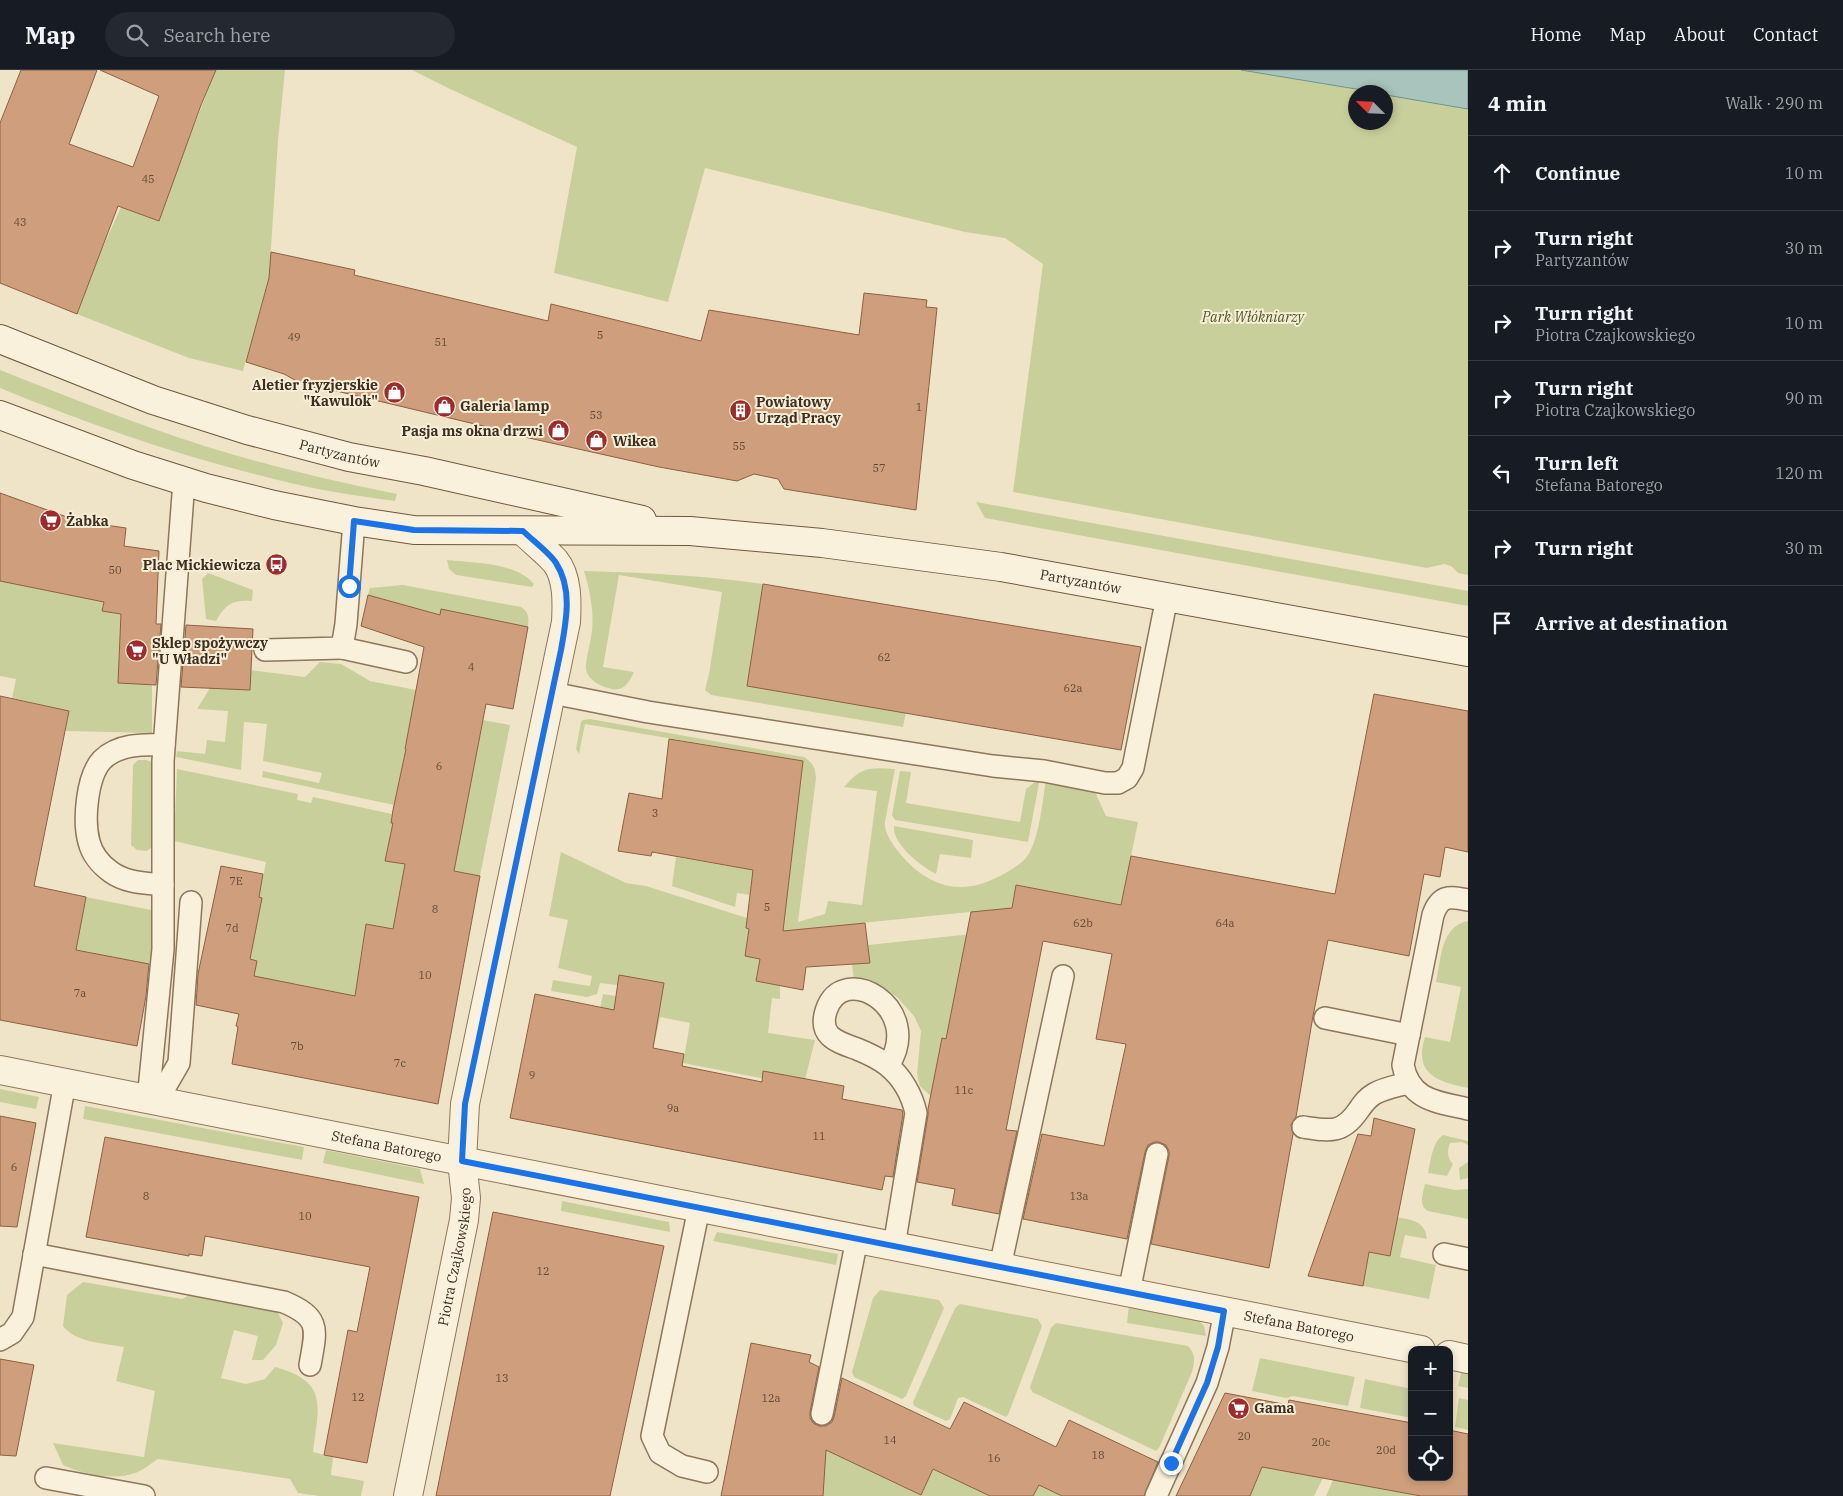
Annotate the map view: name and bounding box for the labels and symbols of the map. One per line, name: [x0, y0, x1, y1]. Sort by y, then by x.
north arrow: [1348, 85, 1393, 130]
house number: 45: [141, 172, 155, 186]
house number: 43: [13, 215, 27, 229]
park label: Park Włókniarzy: [1201, 308, 1306, 326]
house number: 5: [597, 328, 603, 342]
house number: 49: [287, 330, 301, 344]
house number: 51: [434, 335, 448, 349]
place label: Aletier fryzjerskie "Kawulok": [252, 376, 378, 410]
shop icon: Aletier fryzjerskie "Kawulok": [382, 381, 406, 405]
place label: Powiatowy Urząd Pracy: [756, 393, 841, 427]
shop icon: Galeria lamp: [432, 394, 456, 418]
place label: Galeria lamp: [460, 397, 549, 415]
building icon: Powiatowy Urząd Pracy: [728, 398, 752, 422]
house number: 1: [916, 400, 922, 414]
house number: 53: [589, 408, 603, 422]
shop icon: Pasja ms okna drzwi: [547, 419, 571, 443]
place label: Pasja ms okna drzwi: [402, 422, 543, 440]
shop icon: Wikea: [585, 429, 609, 453]
place label: Wikea: [613, 432, 656, 450]
street label: Partyzantów: [297, 435, 382, 472]
house number: 55: [732, 439, 746, 453]
house number: 57: [872, 461, 886, 475]
supermarket icon: Żabka: [38, 509, 62, 533]
place label: Żabka: [66, 512, 109, 530]
bus stop icon: Plac Mickiewicza: [265, 553, 289, 577]
place label: Plac Mickiewicza: [143, 556, 261, 574]
house number: 50: [108, 563, 122, 577]
street label: Partyzantów: [1038, 565, 1123, 598]
route start: [338, 575, 361, 598]
place label: Sklep spożywczy "U Władzi": [152, 634, 268, 668]
supermarket icon: Sklep spożywczy "U Władzi": [124, 639, 148, 663]
house number: 62: [877, 650, 891, 664]
house number: 4: [468, 660, 475, 674]
house number: 62a: [1063, 681, 1083, 695]
house number: 6: [436, 759, 442, 773]
house number: 3: [652, 806, 658, 820]
house number: 7E: [229, 874, 243, 888]
house number: 5: [764, 900, 770, 914]
house number: 8: [432, 902, 438, 916]
house number: 62b: [1073, 916, 1093, 930]
house number: 64a: [1215, 916, 1235, 930]
house number: 7d: [225, 921, 239, 935]
house number: 10: [418, 968, 432, 982]
house number: 7a: [74, 986, 86, 1000]
house number: 7b: [290, 1039, 304, 1053]
house number: 7c: [394, 1056, 406, 1070]
house number: 9: [529, 1068, 535, 1082]
house number: 11c: [955, 1083, 974, 1097]
house number: 9a: [667, 1101, 679, 1115]
street label: Stefana Batorego: [330, 1127, 443, 1166]
house number: 11: [812, 1129, 826, 1143]
house number: 6: [11, 1160, 17, 1174]
street label: Piotra Czajkowskiego: [434, 1187, 475, 1327]
house number: 8: [143, 1189, 149, 1203]
house number: 13a: [1069, 1189, 1089, 1203]
house number: 10: [298, 1209, 312, 1223]
house number: 12: [536, 1264, 550, 1278]
street label: Stefana Batorego: [1242, 1306, 1356, 1346]
house number: 13: [495, 1371, 509, 1385]
house number: 12: [351, 1390, 365, 1404]
house number: 12a: [761, 1391, 781, 1405]
supermarket icon: Gama: [1226, 1396, 1250, 1420]
place label: Gama: [1254, 1399, 1295, 1417]
house number: 20: [1237, 1429, 1251, 1443]
house number: 14: [883, 1433, 897, 1447]
house number: 20c: [1312, 1435, 1331, 1449]
house number: 20d: [1376, 1443, 1396, 1457]
house number: 18: [1091, 1448, 1105, 1462]
house number: 16: [987, 1451, 1001, 1465]
route end: [1160, 1452, 1183, 1475]

